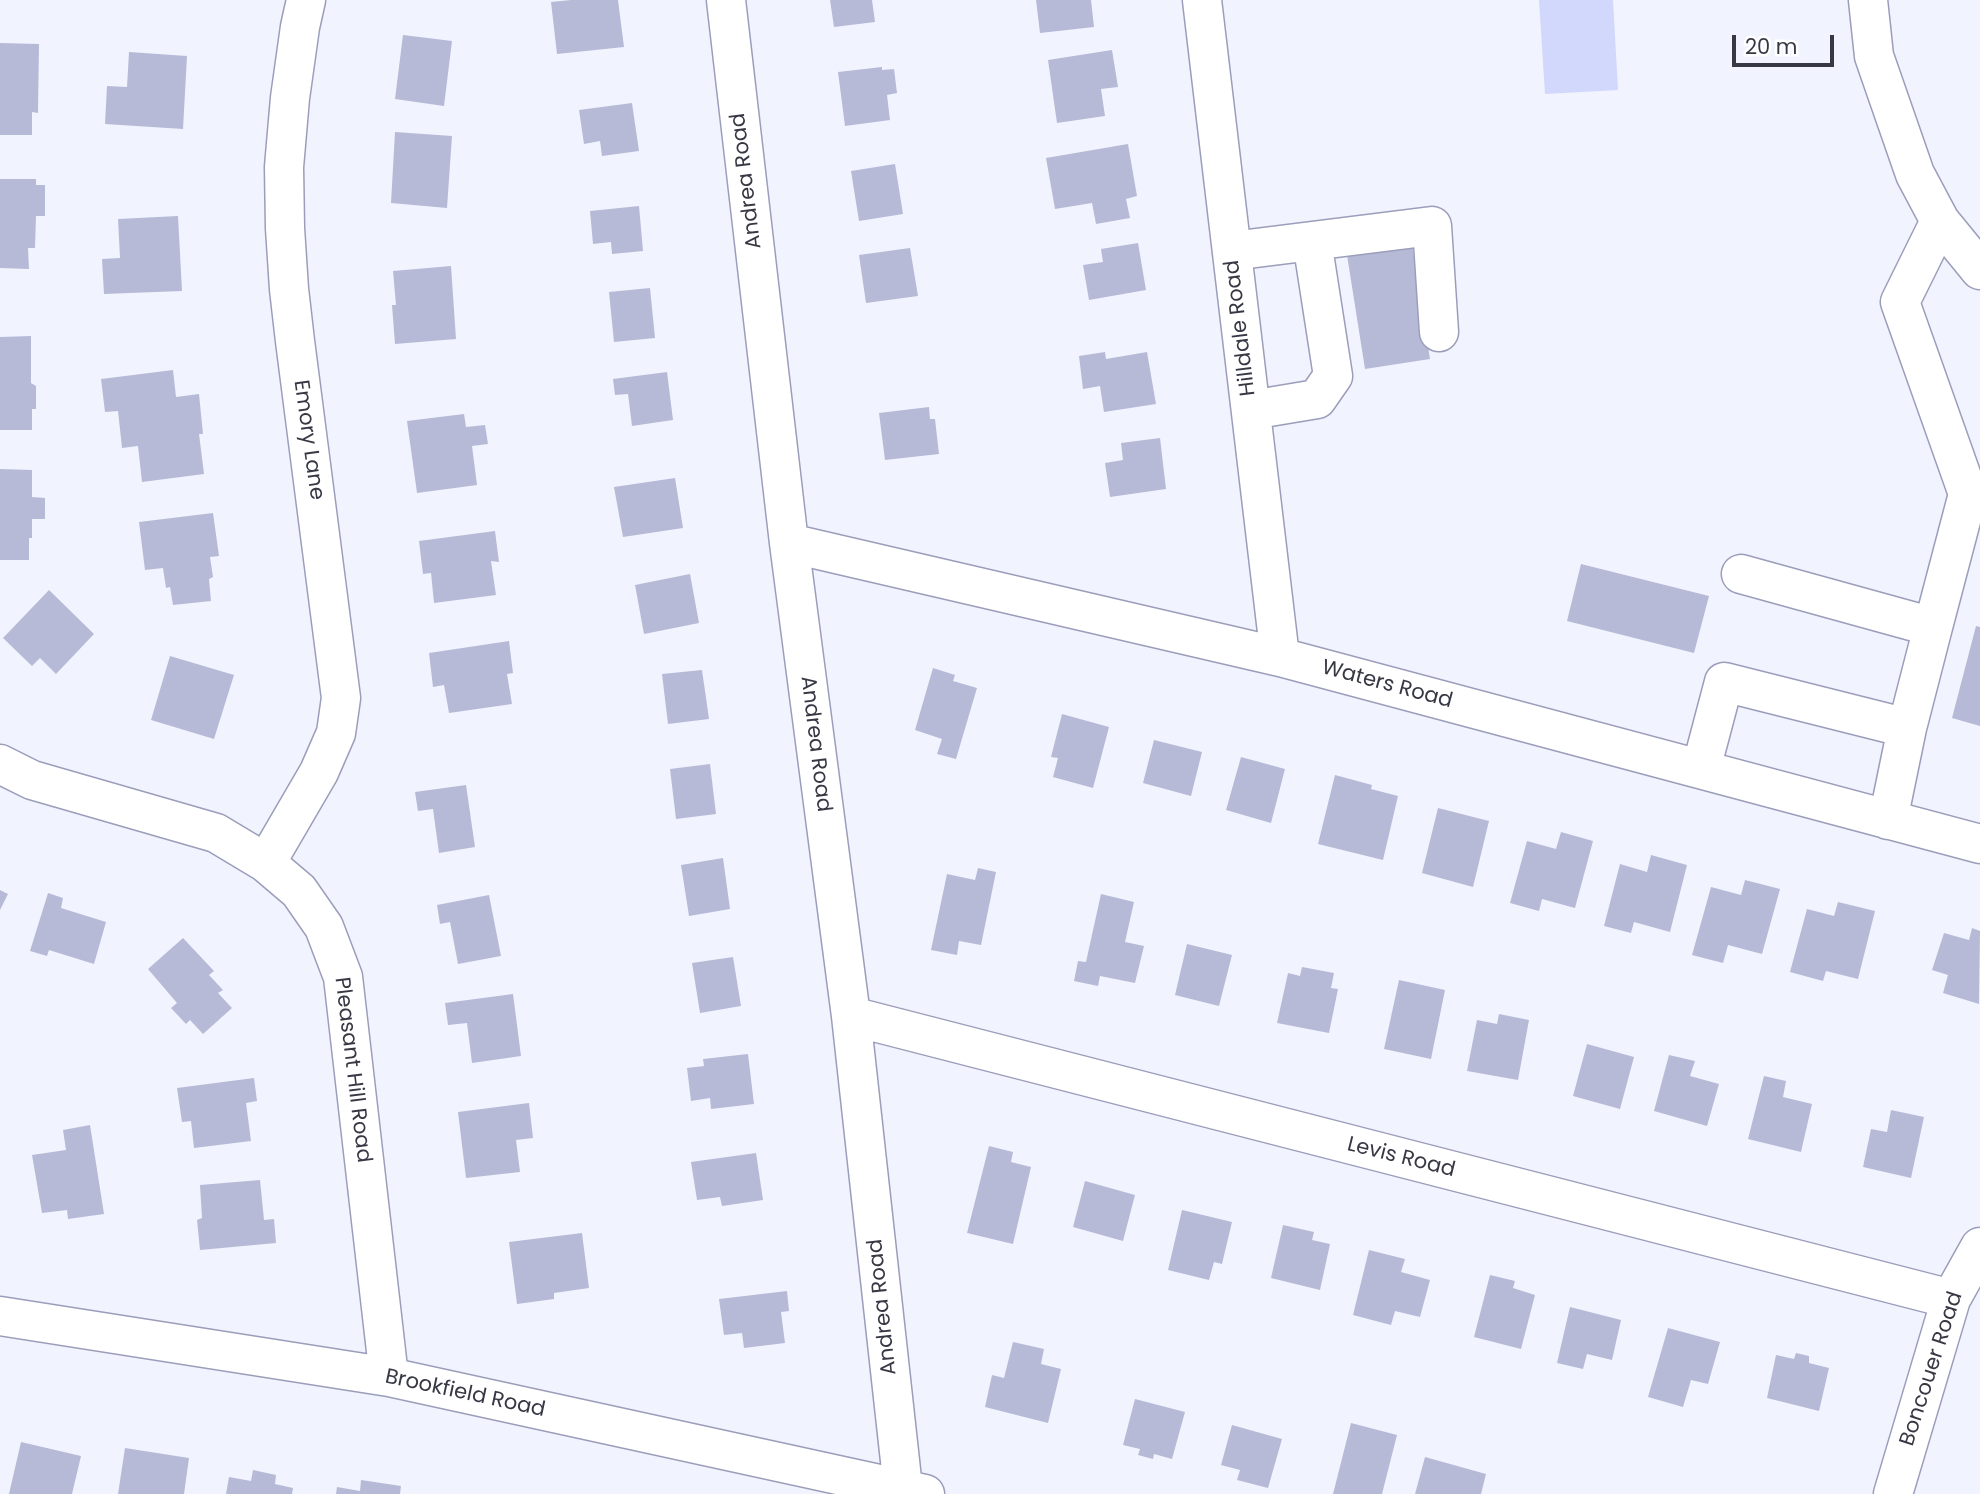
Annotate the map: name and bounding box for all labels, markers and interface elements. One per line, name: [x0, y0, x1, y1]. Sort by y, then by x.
scale bar: [1735, 21, 1836, 65]
text: 20 m: [1745, 32, 1798, 61]
street label: Andrea Road: [726, 111, 768, 251]
street label: Hilldale Road: [1220, 259, 1262, 397]
street label: Emory Lane: [287, 378, 329, 502]
street label: Waters Road: [1319, 655, 1455, 715]
street label: Andrea Road: [794, 674, 836, 814]
street label: Pleasant Hill Road: [328, 976, 376, 1164]
street label: Levis Road: [1344, 1132, 1458, 1184]
street label: Andrea Road: [863, 1238, 903, 1376]
street label: Boncouer Road: [1895, 1289, 1969, 1449]
street label: Brookfield Road: [383, 1365, 547, 1423]

